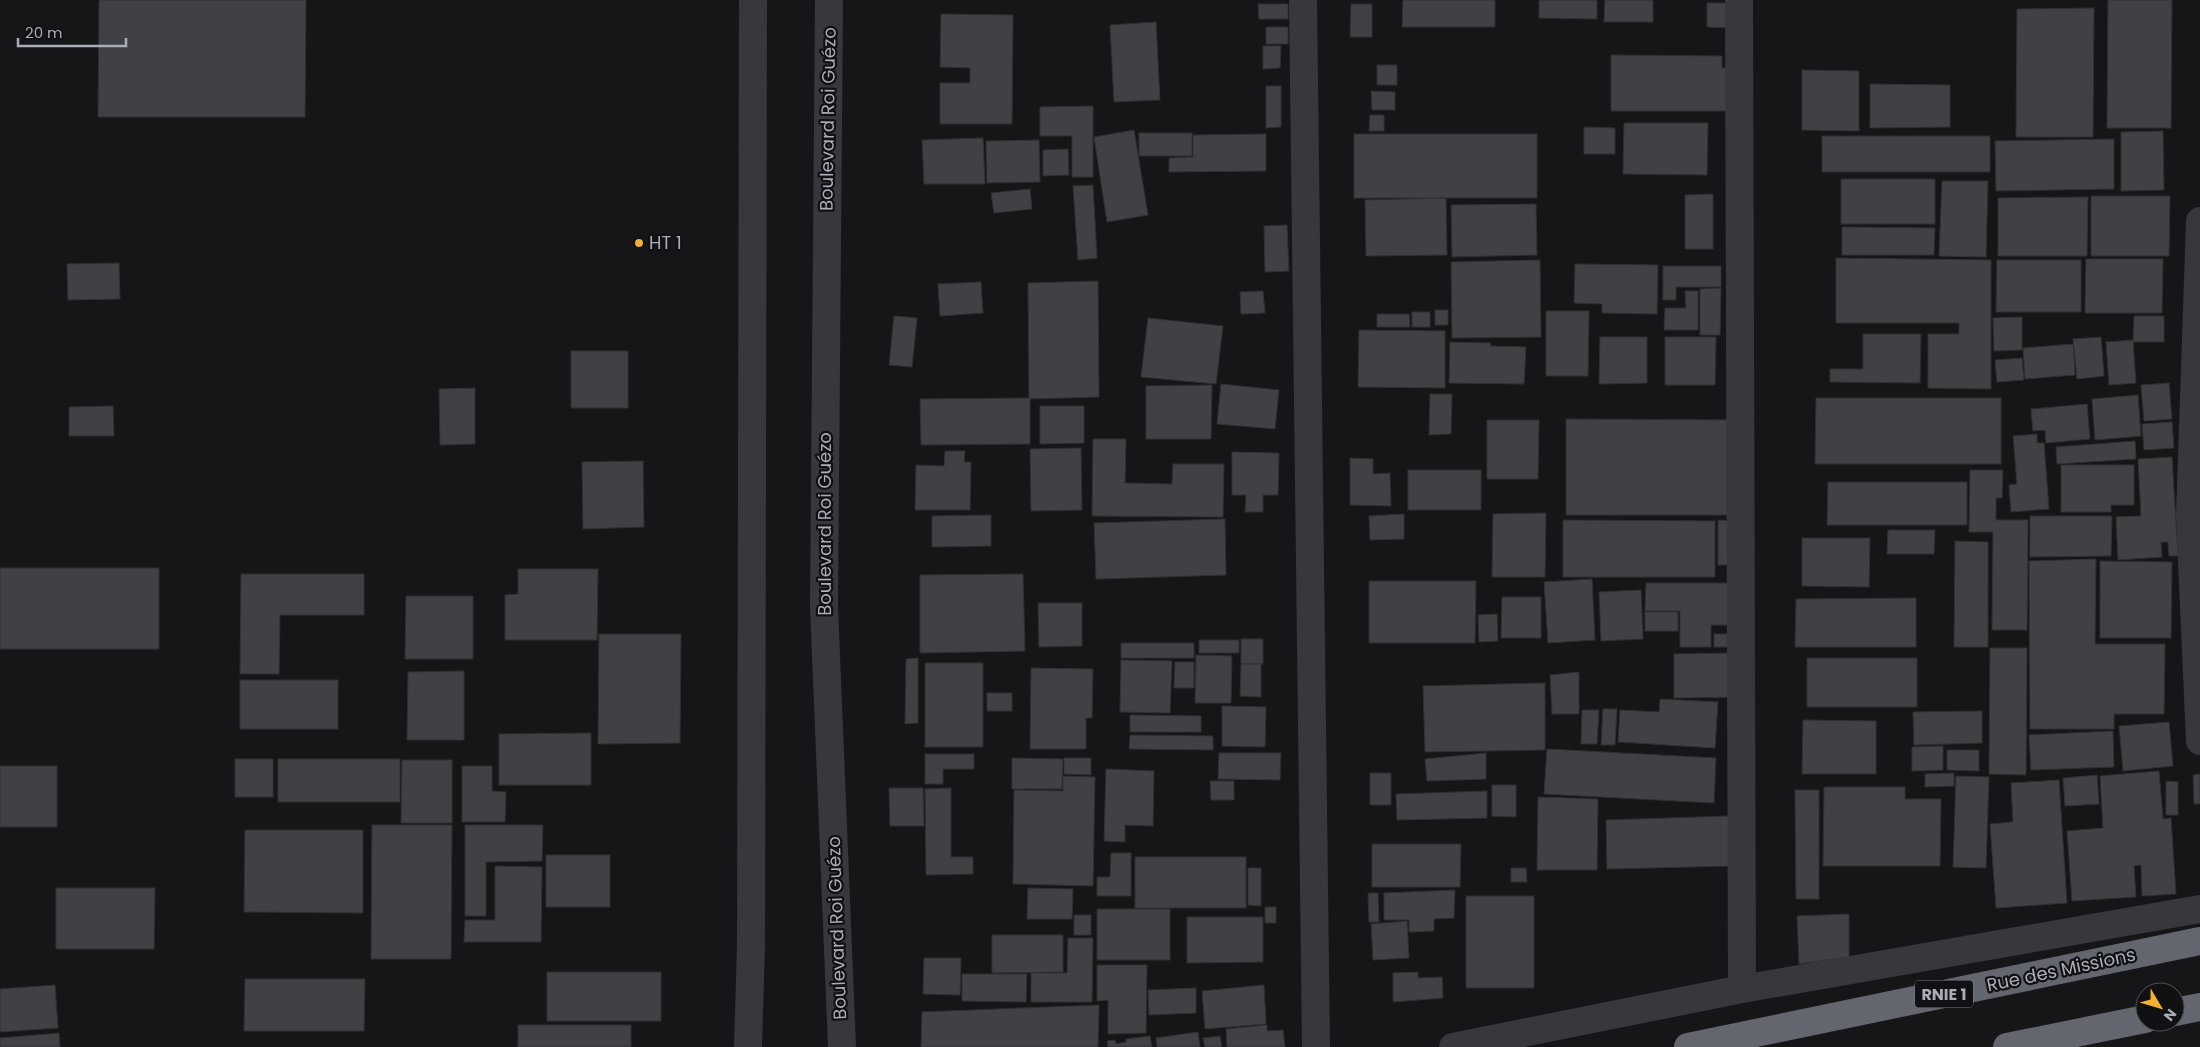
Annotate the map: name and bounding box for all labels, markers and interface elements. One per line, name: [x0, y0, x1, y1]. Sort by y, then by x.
scale bar: [18, 15, 125, 47]
text: 20 m: [25, 22, 63, 43]
street label: Boulevard Roi Guézo: [813, 27, 842, 211]
place label: HT 1: [649, 230, 682, 255]
marker: HT 1: [633, 237, 645, 249]
street label: Boulevard Roi Guézo: [812, 432, 837, 616]
street label: Boulevard Roi Guézo: [821, 836, 852, 1020]
street label: Rue des Missions: [1984, 942, 2138, 997]
road number: RNIE 1: [1915, 981, 1973, 1008]
north arrow: [2135, 982, 2185, 1032]
text: N: [2159, 1005, 2181, 1025]

